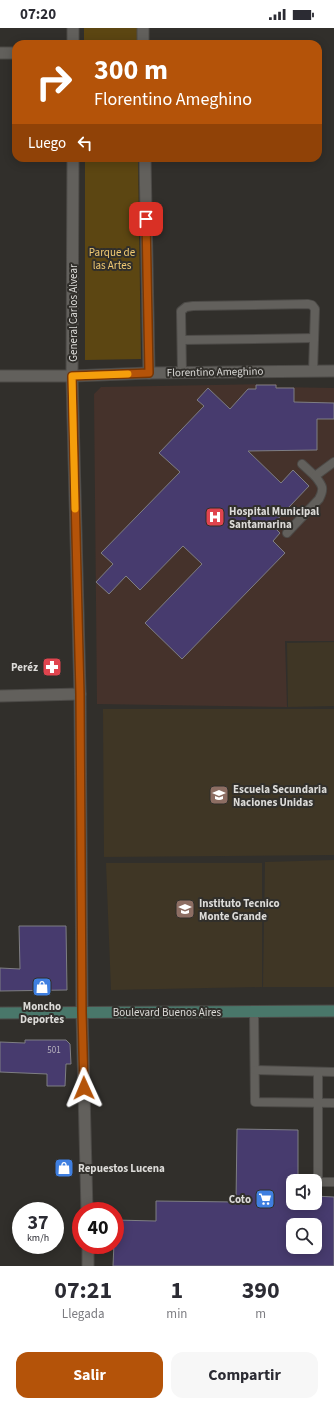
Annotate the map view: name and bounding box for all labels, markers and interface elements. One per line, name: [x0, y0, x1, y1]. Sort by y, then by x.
text: 07:20: [20, 4, 56, 25]
text: 300 m: [94, 50, 168, 90]
icon: right: [28, 56, 80, 108]
text: Florentino Ameghino: [94, 87, 252, 112]
icon: left: [74, 132, 96, 154]
text: Luego: [28, 133, 66, 154]
pin: [129, 202, 163, 236]
icon: arrive: [135, 208, 157, 230]
park label: Parque de las Artes: [89, 245, 136, 273]
street label: General Carlos Alvear: [66, 264, 81, 362]
street label: Florentino Ameghino: [167, 364, 263, 380]
place label: Hospital Municipal Santamarina: [229, 504, 320, 532]
hospital icon: Hospital Municipal Santamarina: [204, 506, 226, 528]
pharmacy icon: Peréz: [41, 656, 63, 678]
place label: Peréz: [11, 660, 38, 675]
place label: Escuela Secundaria Naciones Unidas: [233, 782, 327, 810]
school or university icon: Escuela Secundaria Naciones Unidas: [208, 784, 230, 806]
place label: Instituto Tecnico Monte Grande: [199, 896, 280, 924]
school or university icon: Instituto Tecnico Monte Grande: [174, 898, 196, 920]
shop icon: Moncho Deportes: [31, 976, 53, 998]
place label: Moncho Deportes: [20, 999, 64, 1027]
street label: Boulevard Buenos Aires: [113, 1005, 222, 1020]
house number: 501: [47, 1044, 61, 1057]
position arrow: [63, 1067, 105, 1109]
shop icon: Repuestos Lucena: [53, 1157, 75, 1179]
place label: Repuestos Lucena: [78, 1161, 165, 1176]
map controls: [286, 1174, 322, 1254]
button: sound: [286, 1174, 322, 1210]
supermarket icon: Coto: [254, 1188, 276, 1210]
place label: Coto: [229, 1192, 251, 1207]
speed limit sign: 40: [72, 1202, 124, 1254]
text: 37: [27, 1209, 49, 1237]
button: search: [286, 1218, 322, 1254]
text: km/h: [27, 1231, 49, 1245]
text: 07:21: [54, 1273, 112, 1308]
text: 1: [171, 1273, 183, 1308]
text: 390: [242, 1273, 280, 1308]
text: Llegada: [62, 1305, 104, 1323]
text: min: [166, 1305, 187, 1323]
text: m: [255, 1305, 266, 1323]
button: Salir: [16, 1352, 163, 1398]
button: Compartir: [171, 1352, 318, 1398]

